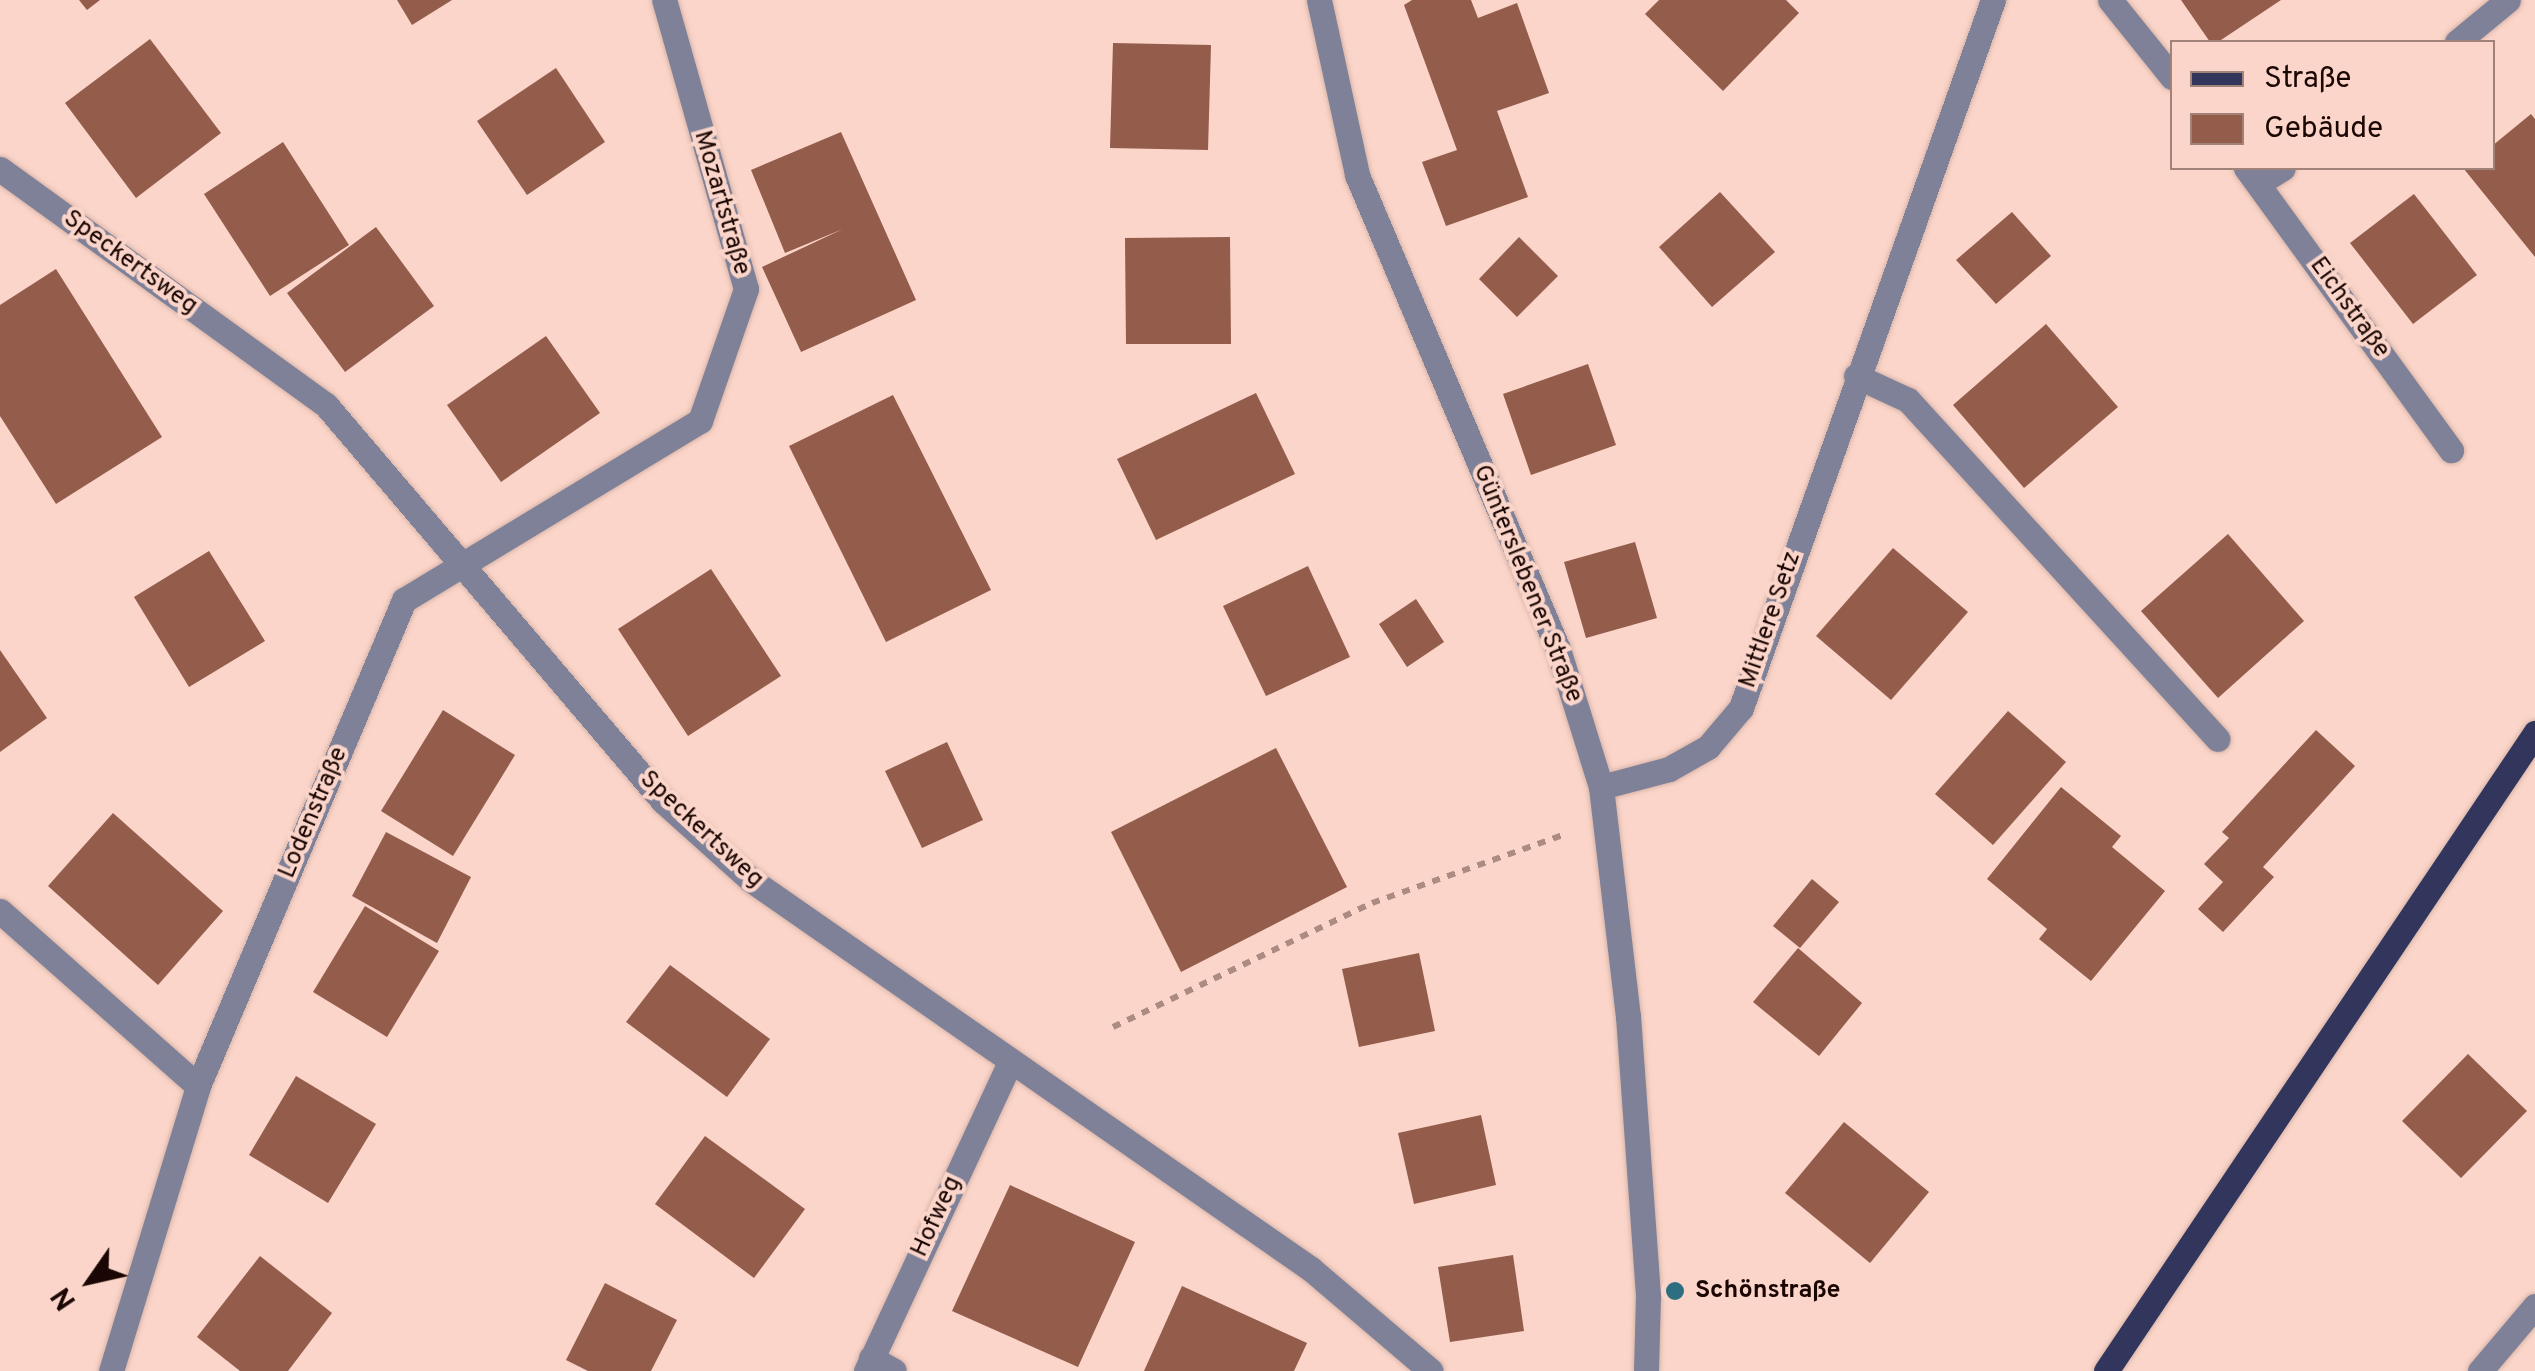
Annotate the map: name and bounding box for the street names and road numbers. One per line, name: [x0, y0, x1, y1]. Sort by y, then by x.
street label: Mozartstraße: [686, 127, 756, 279]
street label: Speckertsweg: [57, 204, 203, 322]
street label: Eichstraße: [2302, 252, 2396, 364]
street label: Günterslebener Straße: [1466, 461, 1588, 707]
street label: Mittlere Setz: [1734, 548, 1808, 692]
street label: Lodenstraße: [273, 743, 355, 883]
street label: Speckertsweg: [633, 765, 769, 895]
street label: Hofweg: [905, 1172, 969, 1262]

